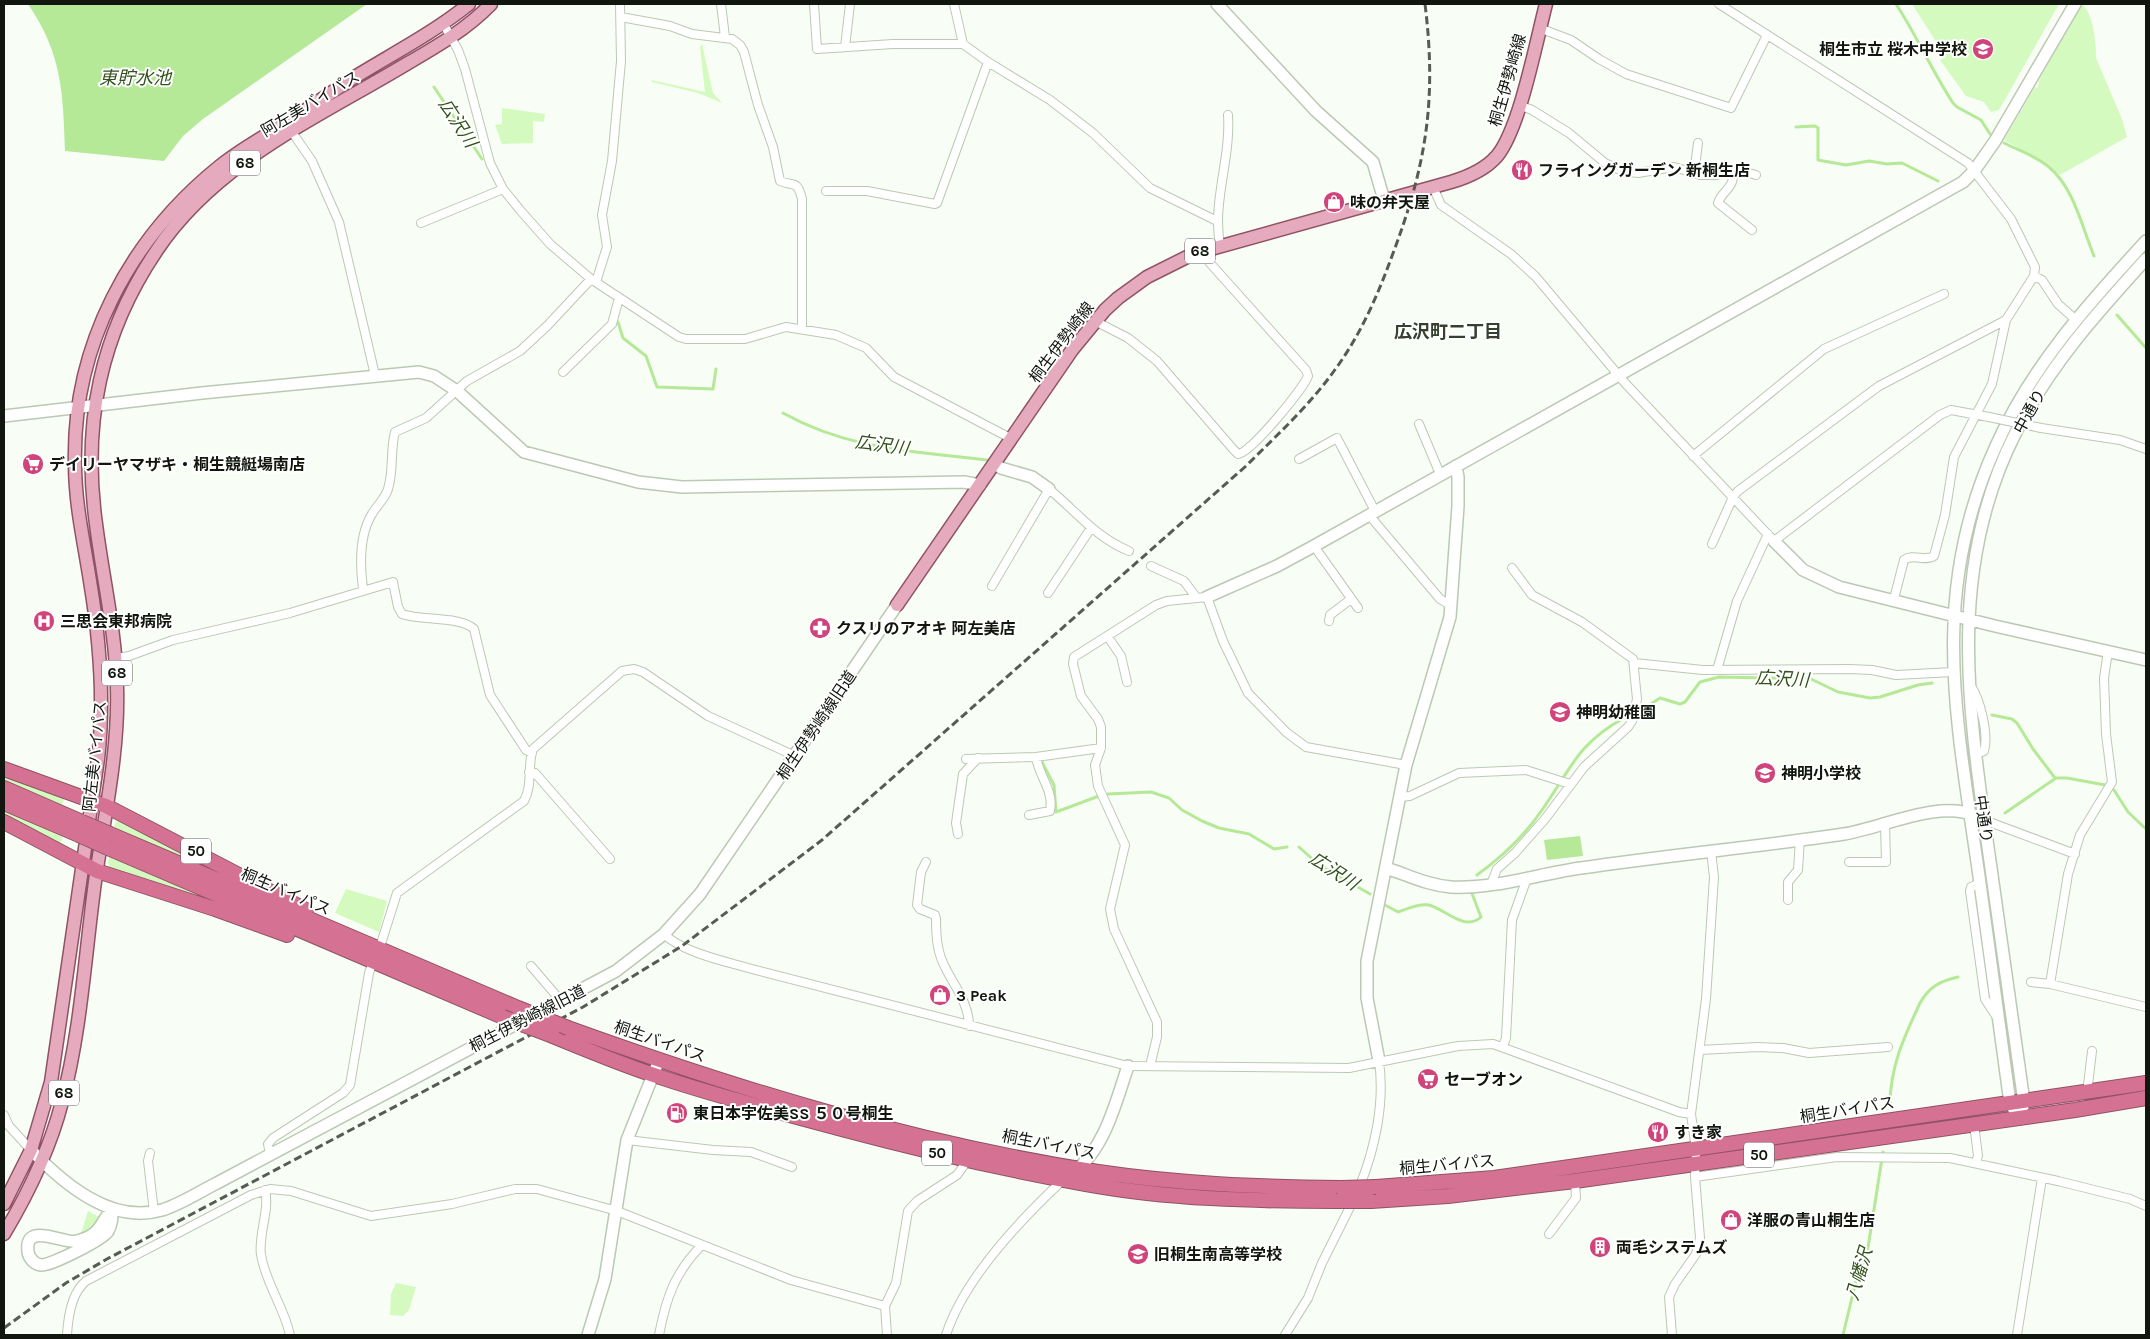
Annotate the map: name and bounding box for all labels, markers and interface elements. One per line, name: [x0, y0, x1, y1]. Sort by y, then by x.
street label: 桐生伊勢崎線: [1485, 31, 1530, 129]
school or university icon: 桐生市立 桜木中学校: [1971, 37, 1995, 61]
place label: 桐生市立 桜木中学校: [1819, 40, 1967, 59]
water label: 東貯水池: [99, 67, 173, 89]
street label: 阿左美バイパス: [257, 67, 363, 140]
water label: 広沢川: [434, 94, 483, 153]
road number: 68: [230, 150, 260, 176]
restaurant icon: フライングガーデン 新桐生店: [1510, 158, 1534, 182]
place label: フライングガーデン 新桐生店: [1538, 161, 1750, 180]
shop icon: 味の弁天屋: [1322, 190, 1346, 214]
place label: 味の弁天屋: [1350, 193, 1430, 212]
road number: 68: [1185, 238, 1215, 264]
street label: 桐生伊勢崎線: [1025, 298, 1098, 386]
district label: 広沢町二丁目: [1394, 321, 1502, 343]
street label: 中通り: [2009, 386, 2049, 437]
water label: 広沢川: [854, 430, 912, 460]
supermarket icon: デイリーヤマザキ・桐生競艇場南店: [21, 452, 45, 476]
place label: デイリーヤマザキ・桐生競艇場南店: [49, 455, 305, 474]
hospital icon: 三思会東邦病院: [32, 609, 56, 633]
place label: 三思会東邦病院: [60, 612, 172, 631]
pharmacy icon: クスリのアオキ 阿左美店: [808, 616, 832, 640]
place label: クスリのアオキ 阿左美店: [836, 619, 1016, 638]
road number: 68: [102, 660, 132, 686]
street label: 桐生伊勢崎線旧道: [773, 667, 860, 784]
water label: 広沢川: [1754, 667, 1812, 692]
street label: 阿左美バイパス: [79, 700, 110, 813]
school or university icon: 神明幼稚園: [1548, 700, 1572, 724]
place label: 神明幼稚園: [1576, 703, 1656, 722]
school or university icon: 神明小学校: [1753, 761, 1777, 785]
place label: 神明小学校: [1781, 764, 1861, 783]
street label: 中通り: [1971, 794, 1996, 844]
road number: 50: [181, 838, 211, 864]
water label: 広沢川: [1305, 847, 1364, 896]
street label: 桐生バイパス: [238, 864, 334, 919]
street label: 桐生伊勢崎線旧道: [466, 981, 589, 1056]
shop icon: 3 Peak: [928, 983, 952, 1007]
place label: 3 Peak: [956, 986, 1007, 1005]
street label: 桐生バイパス: [612, 1017, 708, 1066]
supermarket icon: セーブオン: [1416, 1067, 1440, 1091]
place label: セーブオン: [1444, 1070, 1523, 1089]
road number: 68: [49, 1080, 79, 1106]
street label: 桐生バイパス: [1798, 1093, 1896, 1126]
fuel station icon: 東日本宇佐美SS ５０号桐生: [665, 1101, 689, 1125]
place label: 東日本宇佐美SS ５０号桐生: [693, 1104, 893, 1123]
restaurant icon: すき家: [1646, 1120, 1670, 1144]
place label: すき家: [1674, 1123, 1722, 1142]
street label: 桐生バイパス: [1000, 1126, 1098, 1163]
road number: 50: [922, 1140, 952, 1166]
road number: 50: [1744, 1142, 1774, 1168]
street label: 桐生バイパス: [1399, 1151, 1496, 1178]
shop icon: 洋服の青山桐生店: [1719, 1208, 1743, 1232]
place label: 洋服の青山桐生店: [1747, 1211, 1875, 1230]
building icon: 両毛システムズ: [1588, 1235, 1612, 1259]
place label: 両毛システムズ: [1616, 1238, 1728, 1257]
school or university icon: 旧桐生南高等学校: [1126, 1242, 1150, 1266]
water label: 八幡沢: [1841, 1243, 1878, 1303]
place label: 旧桐生南高等学校: [1154, 1245, 1282, 1264]

